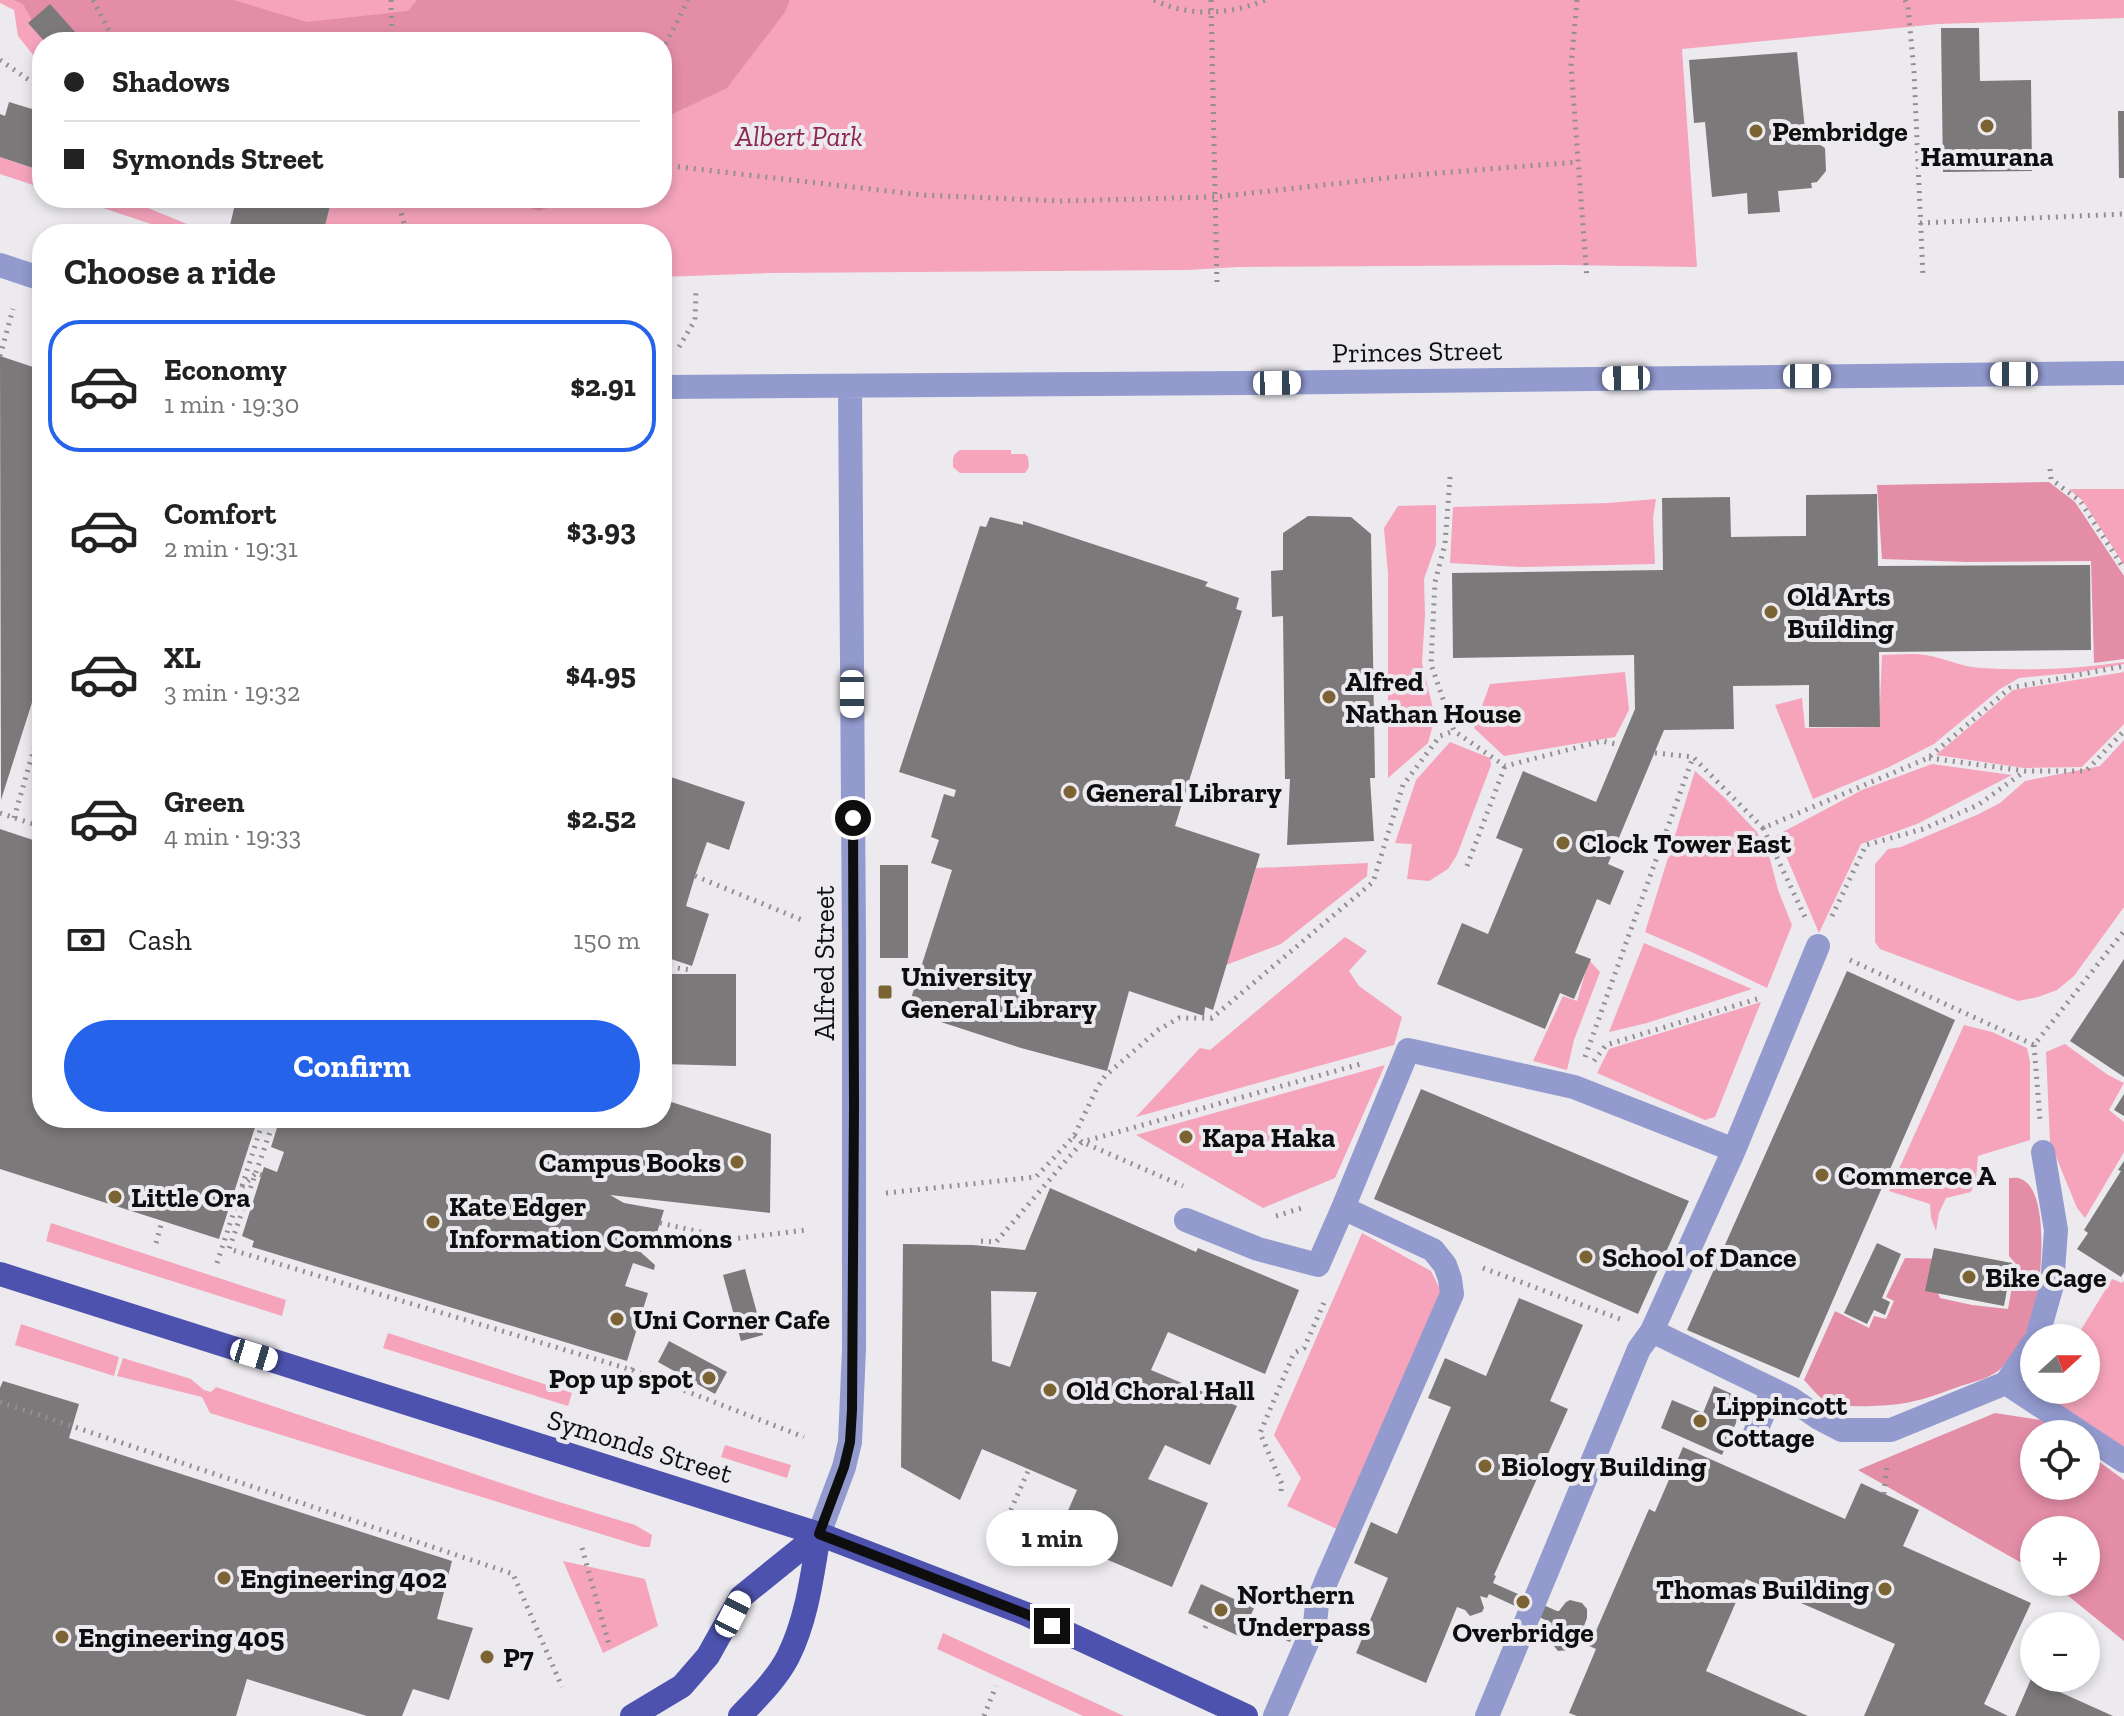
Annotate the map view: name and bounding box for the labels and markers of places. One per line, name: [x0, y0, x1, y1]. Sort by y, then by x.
place label: Pembridge: [1772, 115, 1908, 148]
marker: Hamurana: [1978, 117, 1996, 135]
marker: Pembridge: [1747, 122, 1765, 140]
place label: Hamurana: [1920, 140, 2054, 173]
place label: Old Arts Building: [1787, 580, 1894, 645]
marker: Old Arts Building: [1762, 603, 1780, 621]
place label: Alfred Nathan House: [1345, 665, 1521, 730]
marker: Alfred Nathan House: [1320, 688, 1338, 706]
place label: General Library: [1086, 776, 1282, 809]
marker: General Library: [1061, 783, 1079, 801]
place label: Clock Tower East: [1579, 827, 1792, 860]
marker: Clock Tower East: [1554, 834, 1572, 852]
place label: University General Library: [901, 960, 1097, 1025]
marker: University General Library: [876, 983, 894, 1001]
place label: Kapa Haka: [1202, 1121, 1335, 1154]
marker: Kapa Haka: [1177, 1128, 1195, 1146]
place label: Campus Books: [539, 1146, 721, 1179]
marker: Campus Books: [728, 1153, 746, 1171]
place label: Commerce A: [1838, 1159, 1997, 1192]
marker: Commerce A: [1813, 1166, 1831, 1184]
place label: Little Ora: [131, 1181, 250, 1214]
marker: Little Ora: [106, 1188, 124, 1206]
place label: Kate Edger Information Commons: [449, 1190, 732, 1255]
marker: Kate Edger Information Commons: [424, 1213, 442, 1231]
place label: School of Dance: [1602, 1241, 1796, 1274]
marker: School of Dance: [1577, 1248, 1595, 1266]
place label: Bike Cage: [1985, 1261, 2107, 1294]
marker: Bike Cage: [1960, 1268, 1978, 1286]
place label: Uni Corner Cafe: [633, 1303, 830, 1336]
marker: Uni Corner Cafe: [608, 1310, 626, 1328]
place label: Pop up spot: [549, 1362, 694, 1395]
marker: Pop up spot: [700, 1369, 718, 1387]
place label: Old Choral Hall: [1066, 1374, 1255, 1407]
marker: Old Choral Hall: [1041, 1381, 1059, 1399]
place label: Lippincott Cottage: [1716, 1389, 1848, 1454]
marker: Lippincott Cottage: [1691, 1412, 1709, 1430]
place label: Biology Building: [1501, 1450, 1706, 1483]
marker: Biology Building: [1476, 1457, 1494, 1475]
place label: Engineering 402: [240, 1562, 447, 1595]
marker: Engineering 402: [215, 1569, 233, 1587]
place label: Thomas Building: [1656, 1573, 1869, 1606]
place label: Northern Underpass: [1237, 1578, 1371, 1643]
marker: Thomas Building: [1876, 1580, 1894, 1598]
marker: Overbridge: [1514, 1593, 1532, 1611]
marker: Northern Underpass: [1212, 1601, 1230, 1619]
place label: Overbridge: [1452, 1616, 1594, 1649]
place label: Engineering 405: [78, 1621, 284, 1654]
marker: Engineering 405: [53, 1628, 71, 1646]
place label: P7: [503, 1641, 534, 1674]
marker: P7: [478, 1648, 496, 1666]

